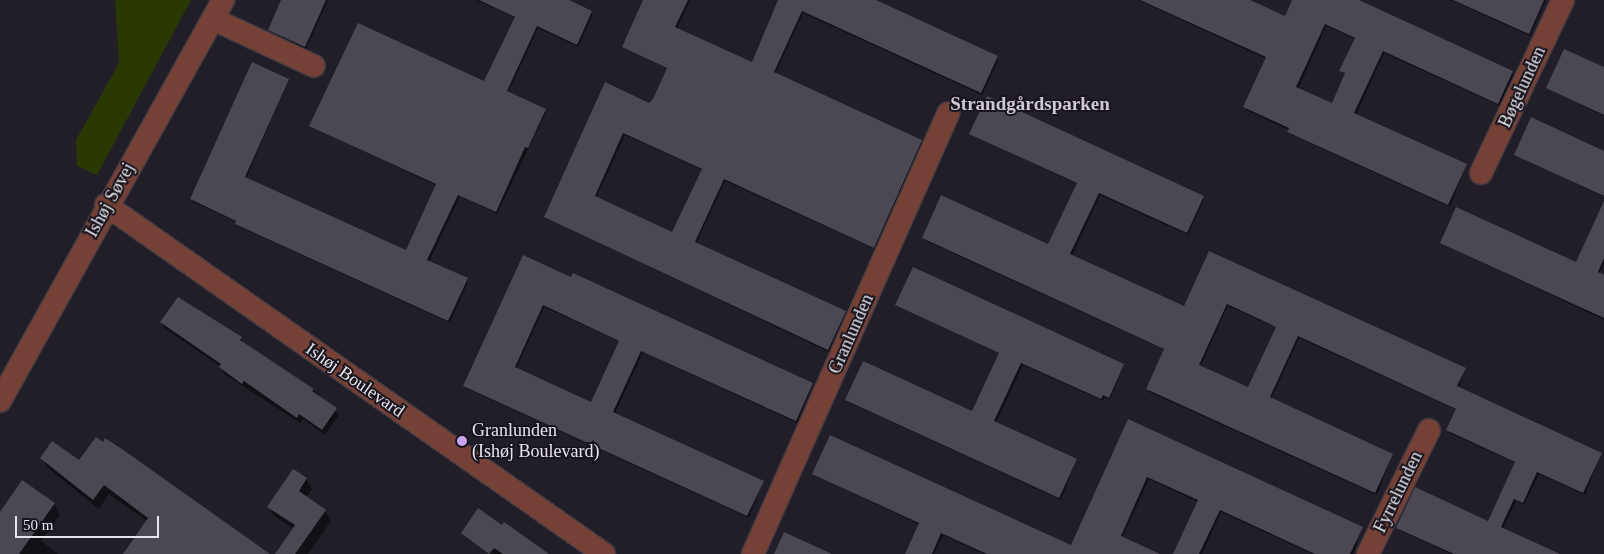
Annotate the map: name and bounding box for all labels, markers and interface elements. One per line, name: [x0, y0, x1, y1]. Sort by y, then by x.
street label: Bøgelunden: [1494, 43, 1550, 131]
district label: Strandgårdsparken: [950, 93, 1110, 115]
street label: Ishøj Søvej: [81, 159, 139, 241]
street label: Granlunden: [824, 291, 878, 377]
street label: Ishøj Boulevard: [302, 338, 408, 422]
place label: Granlunden (Ishøj Boulevard): [472, 420, 599, 462]
marker: Granlunden (Ishøj Boulevard): [456, 435, 468, 447]
street label: Fyrrelunden: [1369, 448, 1427, 536]
scale bar: [18, 506, 161, 538]
text: 50 m: [23, 517, 53, 533]

